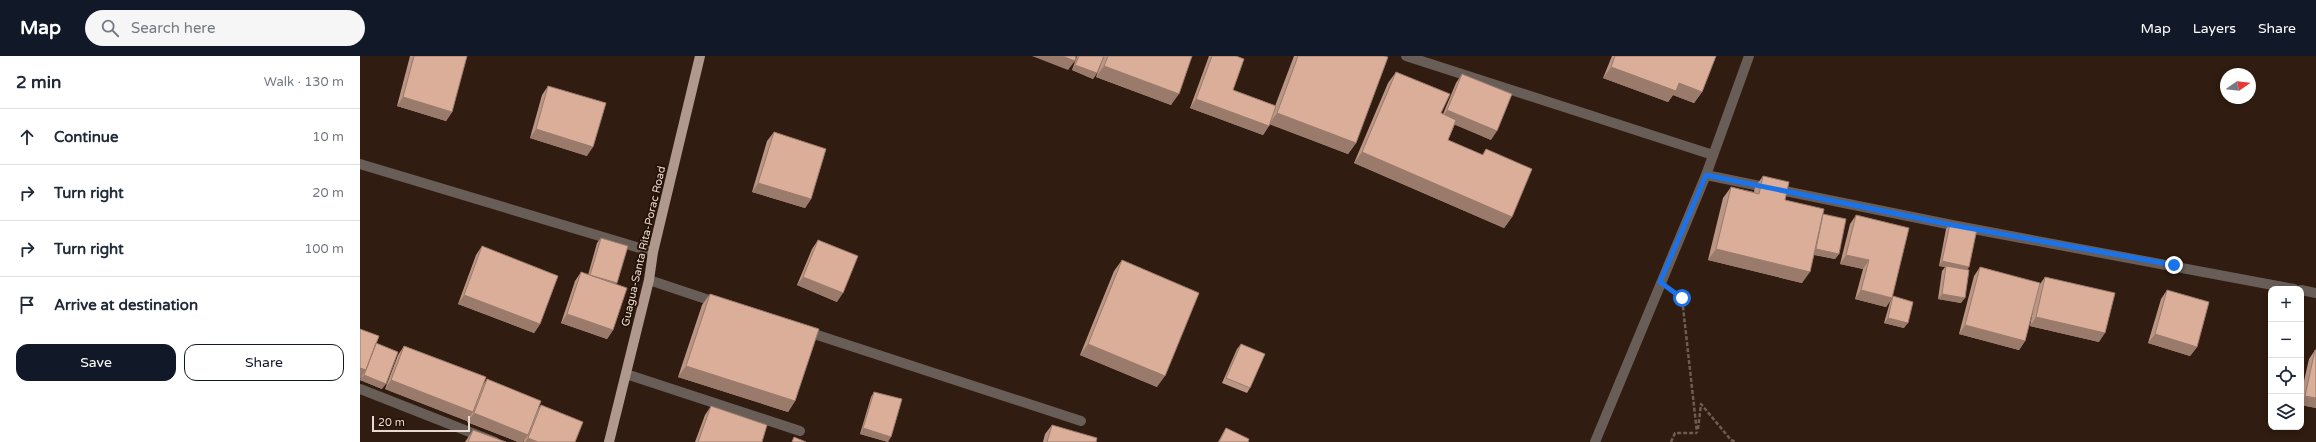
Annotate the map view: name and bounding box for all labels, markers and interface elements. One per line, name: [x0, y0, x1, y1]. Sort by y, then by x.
search box: [85, 10, 365, 46]
text: Map: [20, 17, 61, 39]
icon: search: [99, 17, 121, 39]
text: Search here: [131, 19, 215, 37]
text: Map: [2141, 20, 2171, 37]
text: Layers: [2193, 20, 2236, 37]
text: Share: [2258, 20, 2296, 37]
north arrow: [2220, 68, 2256, 104]
text: 2 min: [16, 72, 61, 93]
text: Walk · 130 m: [264, 74, 344, 90]
icon: ahead: [16, 126, 38, 148]
text: Continue: [54, 128, 118, 146]
text: 10 m: [312, 129, 344, 145]
street label: Guagua-Santa Rita-Porac Road: [619, 165, 668, 328]
icon: right: [16, 182, 38, 204]
text: Turn right: [54, 184, 124, 202]
text: 20 m: [312, 185, 344, 201]
icon: right: [16, 238, 38, 260]
text: Turn right: [54, 240, 124, 258]
text: 100 m: [304, 241, 344, 257]
route end: [2165, 256, 2183, 274]
map controls: [2268, 286, 2304, 430]
button: +: [2268, 286, 2304, 322]
route start: [1673, 289, 1691, 307]
icon: arrive: [16, 294, 38, 316]
text: Arrive at destination: [54, 296, 198, 314]
button: −: [2268, 322, 2304, 358]
button: Save: [16, 344, 176, 381]
button: Share: [184, 344, 344, 381]
button: locate: [2268, 358, 2304, 394]
button: layers: [2268, 394, 2304, 430]
scale bar: [372, 414, 470, 433]
text: 20 m: [378, 416, 405, 429]

